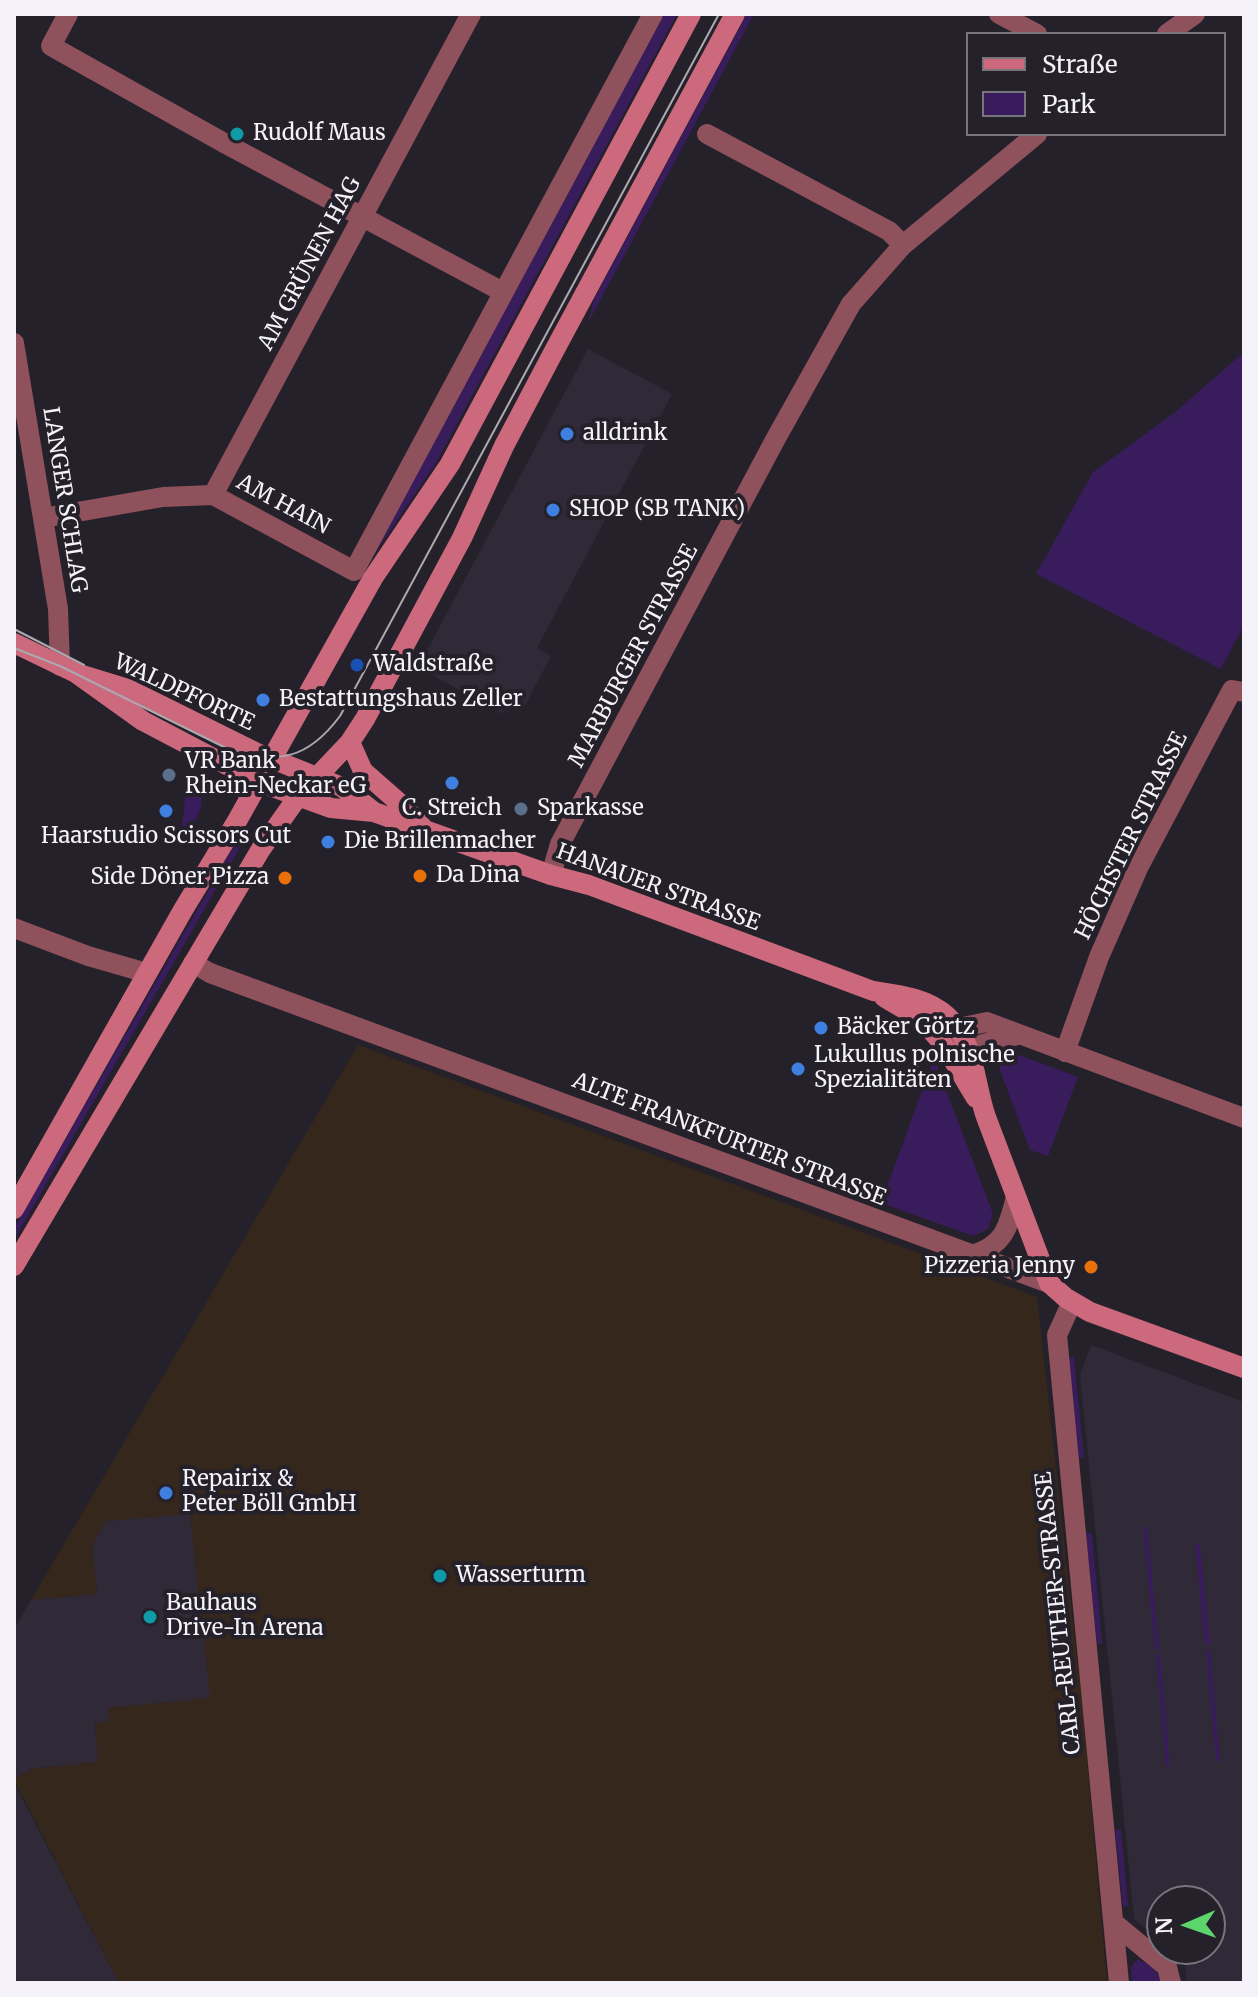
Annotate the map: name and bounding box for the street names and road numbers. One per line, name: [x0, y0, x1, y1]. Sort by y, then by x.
street label: AM GRÜNEN HAG: [253, 173, 367, 355]
street label: LANGER SCHLAG: [36, 405, 92, 595]
street label: AM HAIN: [232, 469, 334, 541]
street label: MARBURGER STRASSE: [564, 540, 704, 772]
street label: WALDPFORTE: [110, 649, 258, 737]
street label: HÖCHSTER STRASSE: [1070, 728, 1194, 944]
street label: HANAUER STRASSE: [553, 839, 763, 937]
street label: ALTE FRANKFURTER STRASSE: [569, 1068, 889, 1212]
street label: CARL-REUTHER-STRASSE: [1031, 1470, 1087, 1756]

